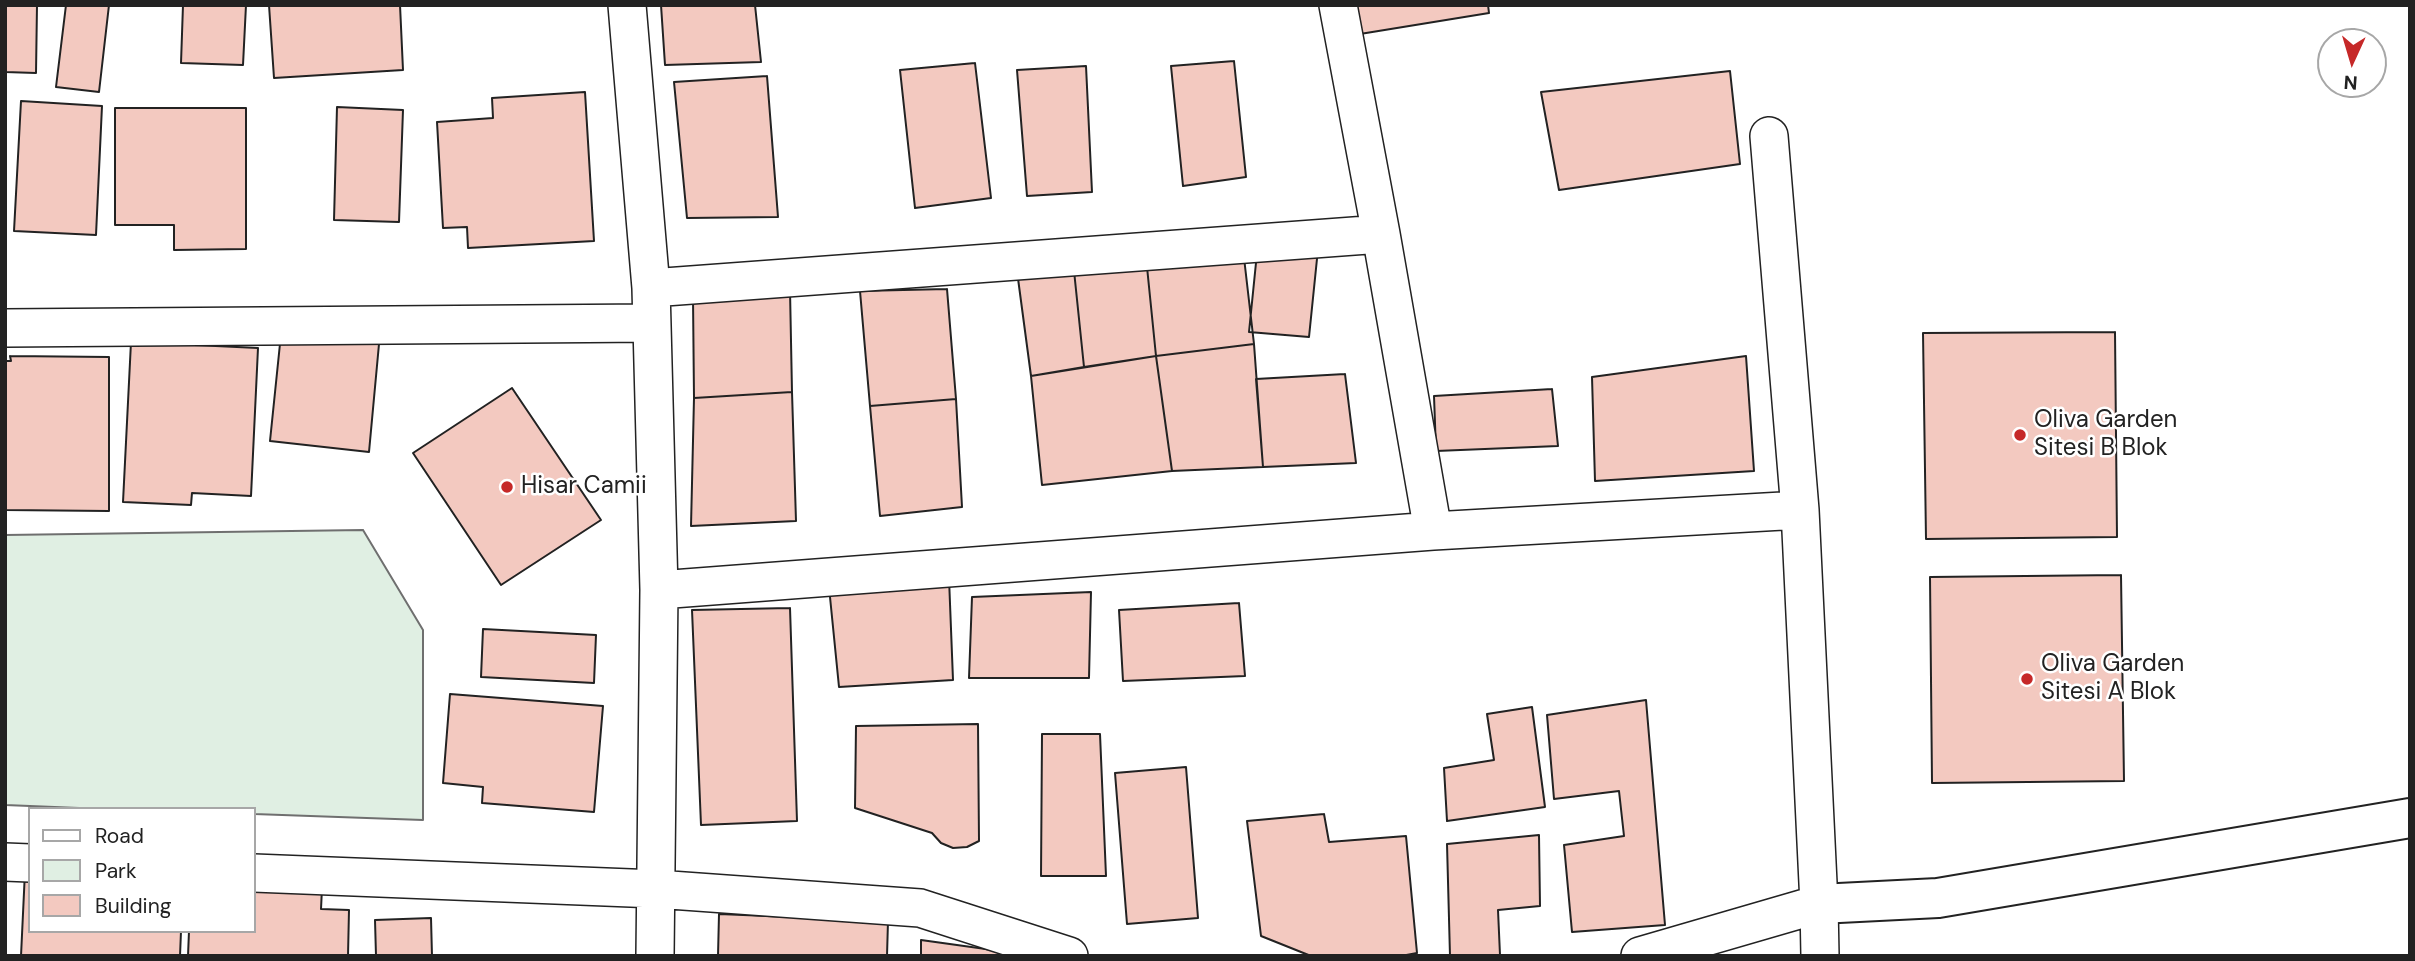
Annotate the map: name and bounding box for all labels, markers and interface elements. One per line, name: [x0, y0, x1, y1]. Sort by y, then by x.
north arrow: [2317, 28, 2387, 98]
text: N: [2343, 70, 2358, 95]
place label: Oliva Garden Sitesi B Blok: [2034, 407, 2177, 463]
marker: Oliva Garden Sitesi B Blok: [2012, 427, 2028, 443]
place label: Hisar Camii: [521, 473, 647, 501]
marker: Hisar Camii: [499, 479, 515, 495]
place label: Oliva Garden Sitesi A Blok: [2041, 651, 2184, 707]
marker: Oliva Garden Sitesi A Blok: [2019, 671, 2035, 687]
legend: [28, 807, 256, 933]
text: Road: [95, 822, 144, 850]
text: Park: [95, 857, 136, 885]
text: Building: [95, 892, 171, 920]

